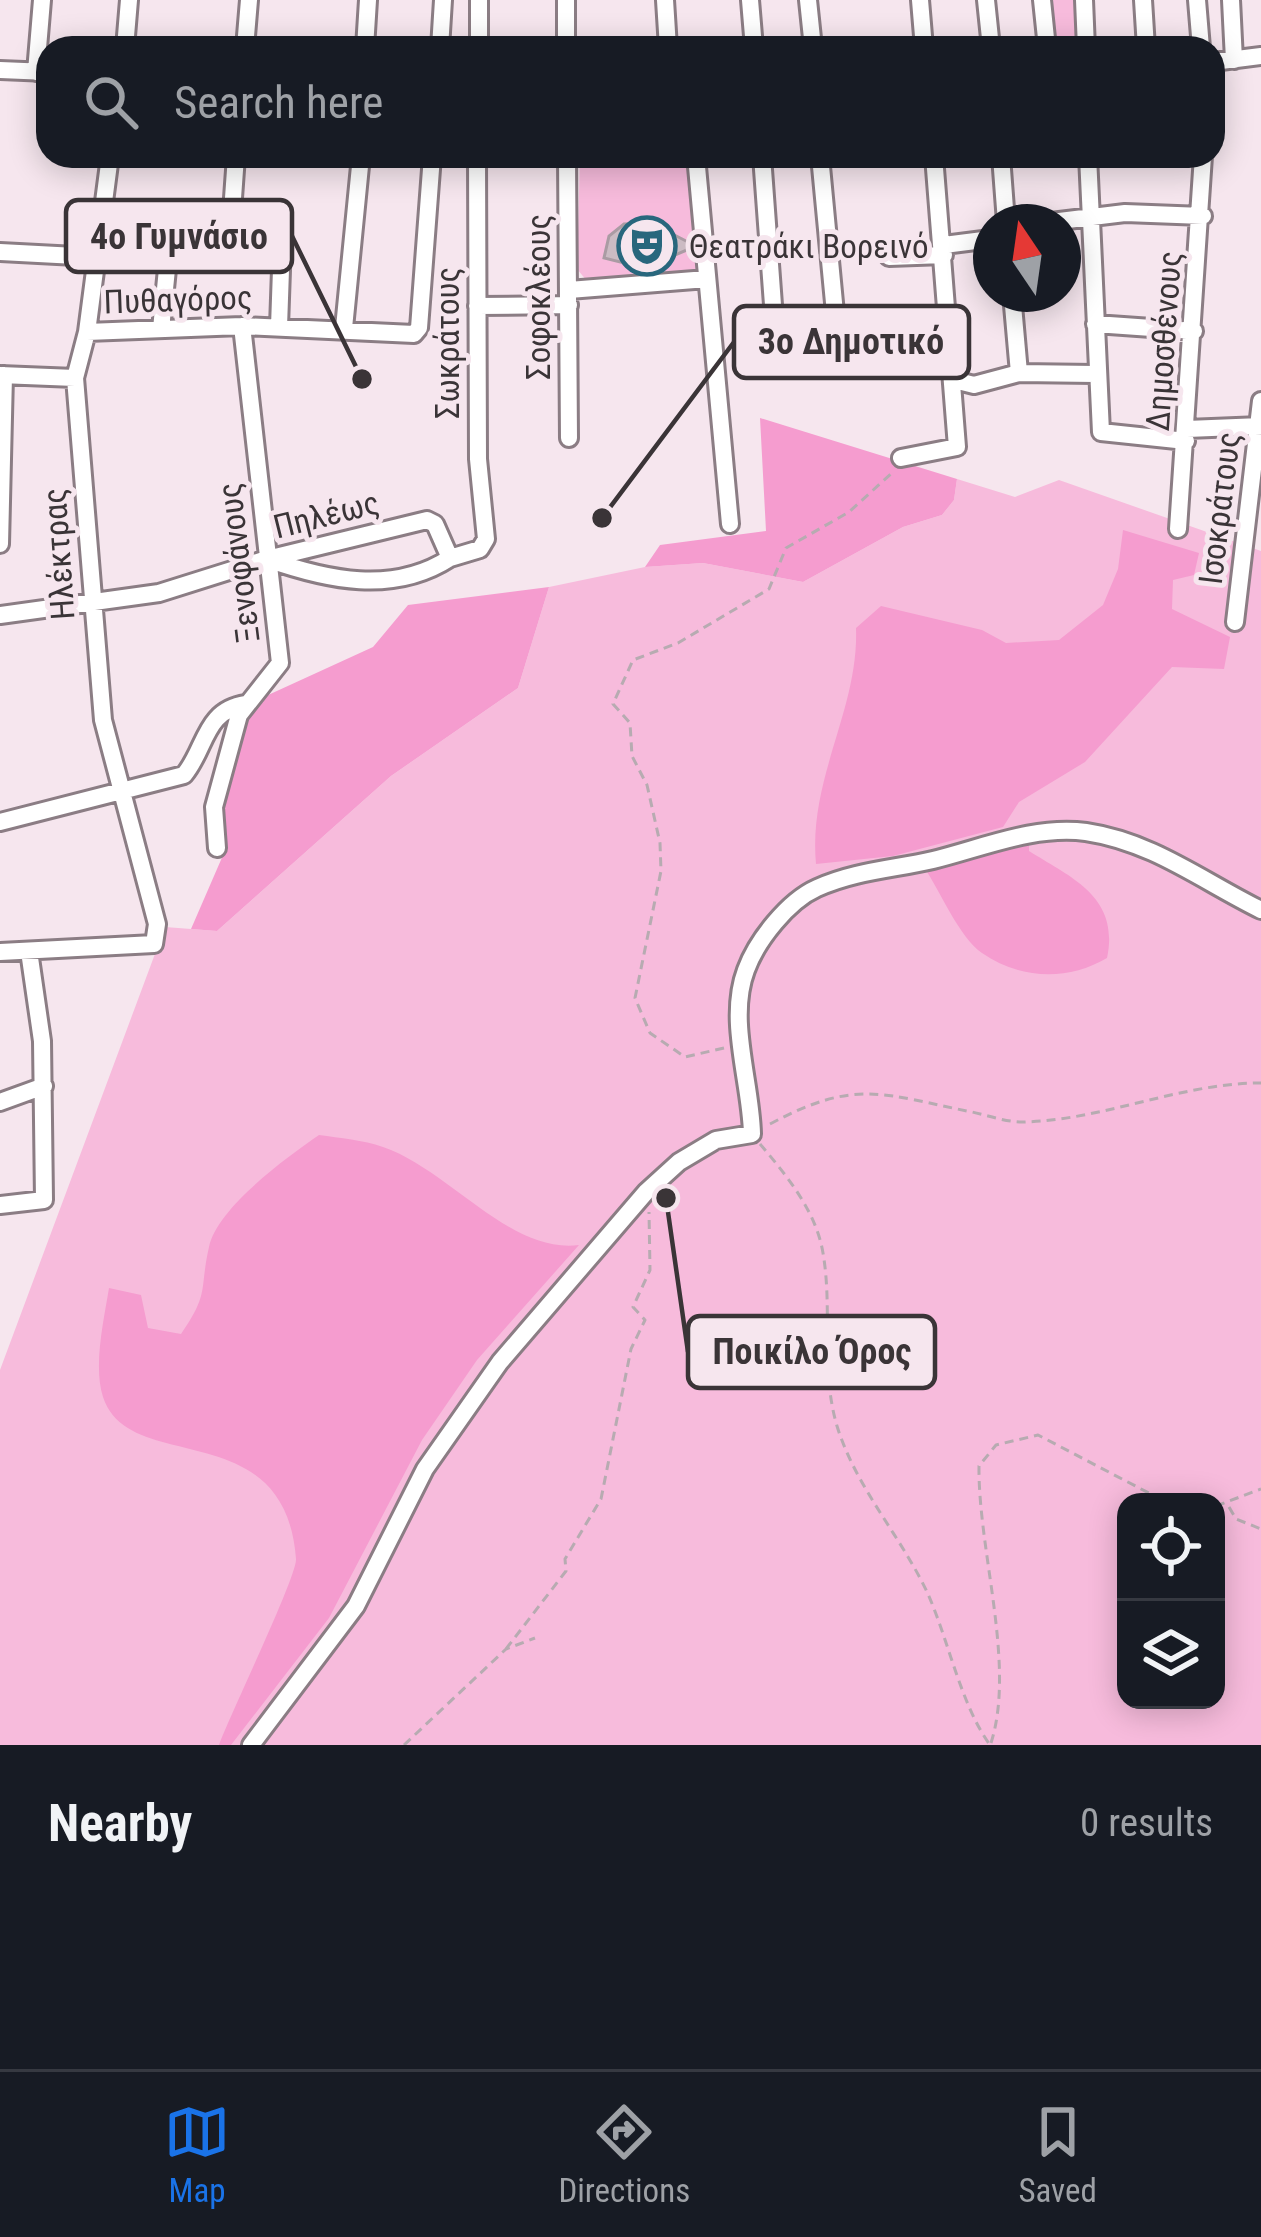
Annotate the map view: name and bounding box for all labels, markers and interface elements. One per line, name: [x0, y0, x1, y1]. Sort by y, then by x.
search box: [36, 36, 1225, 168]
icon: search: [78, 69, 144, 135]
text: Search here: [174, 76, 383, 129]
callout: 4ο Γυμνάσιο: [66, 200, 292, 272]
north arrow: [973, 204, 1081, 312]
street label: Σοφοκλέους: [519, 214, 558, 380]
theatre icon: Θεατράκι Βορεινό: [616, 215, 678, 277]
text: 4ο Γυμνάσιο: [90, 216, 268, 258]
place label: Θεατράκι Βορεινό: [689, 227, 928, 266]
street label: Δημοσθένους: [1138, 250, 1189, 432]
street label: Σωκράτους: [428, 267, 467, 419]
street label: Πυθαγόρος: [103, 277, 253, 322]
callout: 3ο Δημοτικό: [734, 306, 969, 378]
text: 3ο Δημοτικό: [758, 321, 944, 363]
street label: Ισοκράτους: [1191, 430, 1248, 586]
street label: Ξενοφάνους: [209, 481, 268, 645]
street label: Πηλέως: [269, 483, 383, 546]
street label: Ηλέκτρας: [34, 487, 83, 621]
callout: Ποικίλο Όρος: [688, 1316, 935, 1388]
text: Ποικίλο Όρος: [712, 1331, 912, 1373]
map controls: [1117, 1493, 1225, 1709]
button: locate: [1117, 1493, 1225, 1601]
button: layers: [1117, 1601, 1225, 1709]
text: Nearby: [48, 1794, 192, 1853]
text: 0 results: [1080, 1800, 1213, 1846]
tab: Map: [164, 2099, 230, 2210]
tab: Directions: [558, 2099, 690, 2210]
tab: Saved: [1018, 2099, 1097, 2210]

